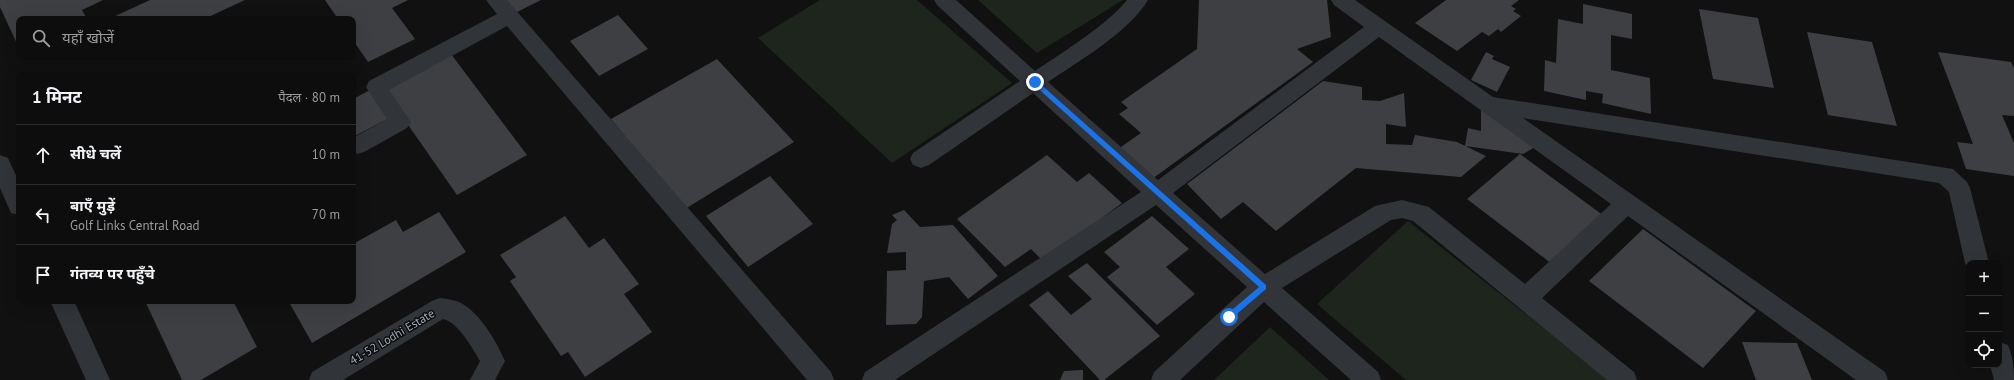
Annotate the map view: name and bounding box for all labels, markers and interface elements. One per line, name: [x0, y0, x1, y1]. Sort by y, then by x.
search box: [16, 16, 356, 60]
icon: search: [30, 27, 52, 49]
text: यहाँ खोजें: [62, 28, 114, 47]
route end: [1026, 73, 1044, 91]
text: 1 मिनट: [32, 86, 82, 108]
text: पैदल · 80 m: [278, 89, 340, 106]
icon: ahead: [32, 144, 54, 166]
text: सीधे चलें: [70, 144, 121, 163]
text: 10 m: [312, 146, 340, 163]
text: बाएँ मुड़ें: [70, 196, 115, 215]
icon: left: [32, 204, 54, 226]
text: 70 m: [312, 206, 340, 223]
text: Golf Links Central Road: [70, 217, 200, 234]
map controls: [1966, 260, 2002, 368]
button: +: [1966, 260, 2002, 296]
icon: arrive: [32, 264, 54, 286]
text: गंतव्य पर पहुँचे: [70, 264, 155, 283]
button: −: [1966, 296, 2002, 332]
street label: 41-52 Lodhi Estate: [346, 305, 437, 368]
route start: [1220, 308, 1238, 326]
button: locate: [1966, 332, 2002, 368]

